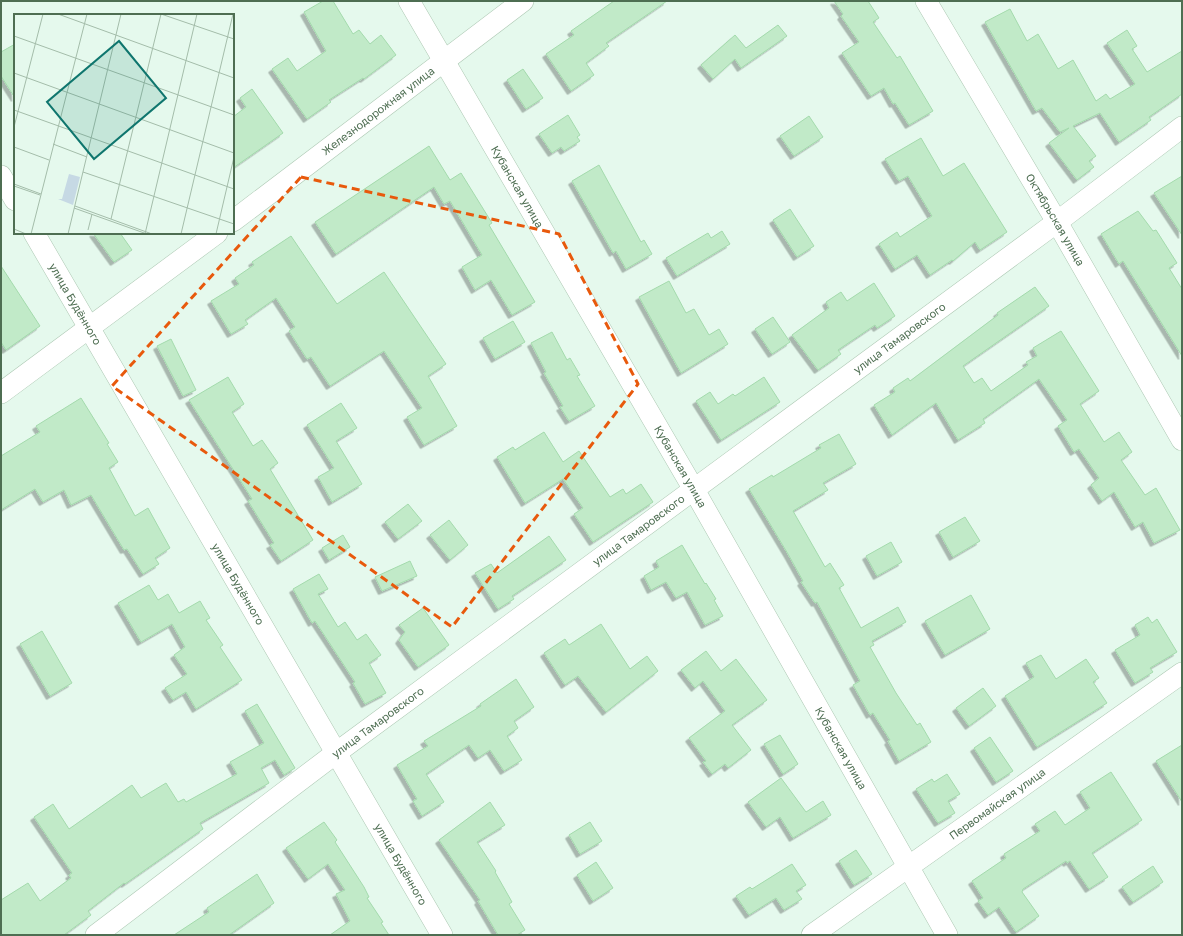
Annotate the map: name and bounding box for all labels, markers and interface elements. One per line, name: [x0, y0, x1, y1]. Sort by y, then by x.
inset map: [14, 14, 234, 234]
street label: Железнодорожная улица: [319, 64, 437, 157]
street label: Кубанская улица: [489, 143, 547, 230]
street label: Октябрьская улица: [1024, 171, 1088, 268]
street label: улица Будённого: [47, 260, 105, 347]
street label: улица Тамаровского: [851, 299, 948, 376]
street label: Кубанская улица: [652, 423, 710, 510]
street label: улица Тамаровского: [590, 491, 687, 568]
street label: улица Будённого: [210, 541, 268, 627]
street label: улица Тамаровского: [329, 683, 426, 760]
street label: Кубанская улица: [813, 704, 870, 791]
street label: Первомайская улица: [946, 765, 1048, 842]
street label: улица Будённого: [372, 821, 430, 907]

